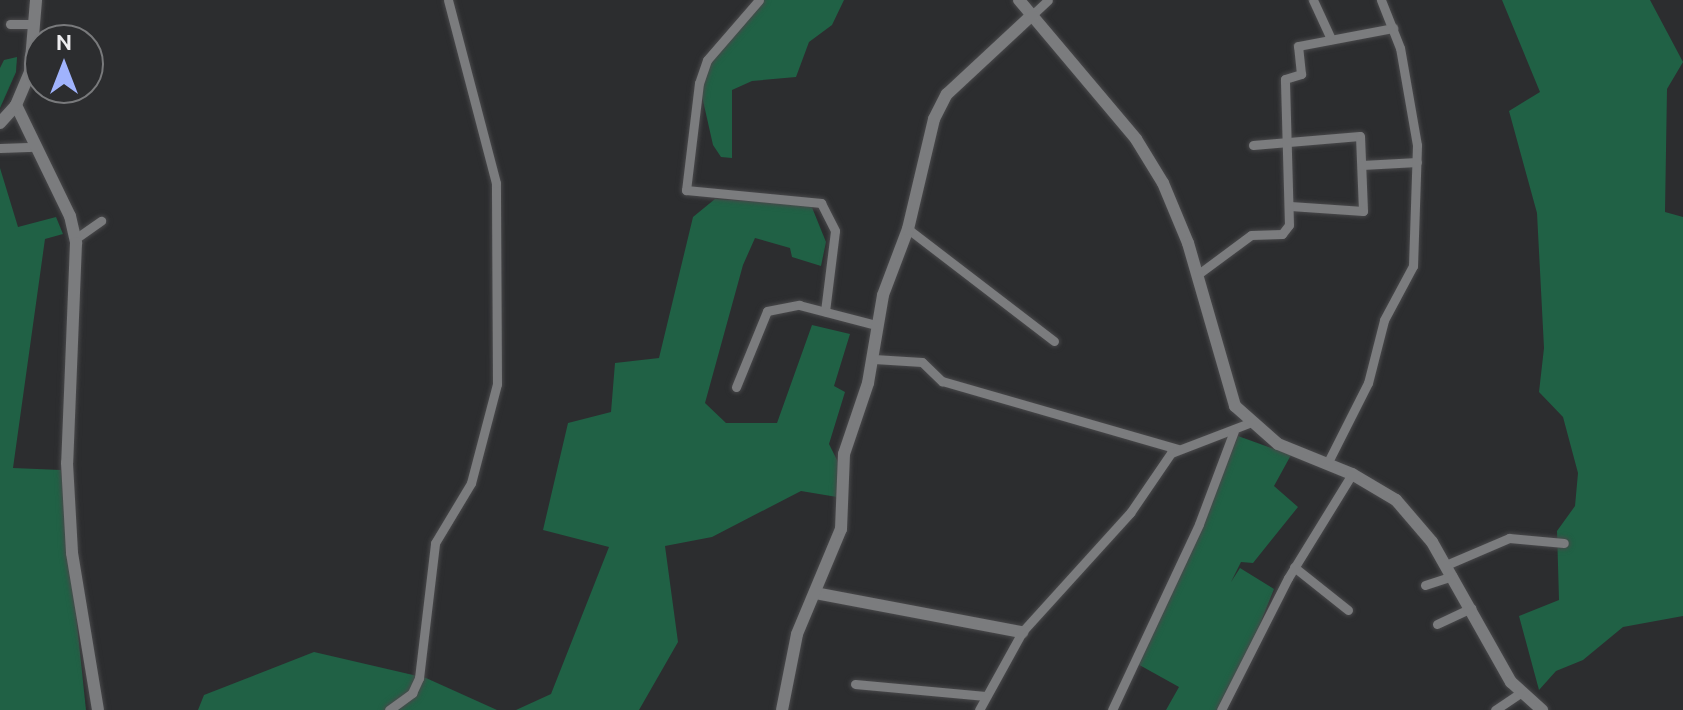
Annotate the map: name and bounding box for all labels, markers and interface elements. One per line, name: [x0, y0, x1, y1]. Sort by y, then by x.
north arrow: [24, 24, 104, 104]
text: N: [56, 29, 72, 54]

